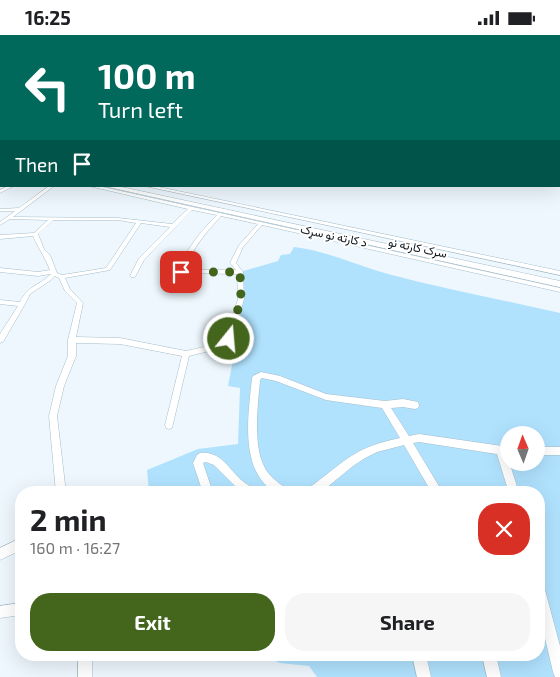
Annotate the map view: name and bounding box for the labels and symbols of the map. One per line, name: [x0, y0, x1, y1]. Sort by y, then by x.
street label: د کارته نو سړک: [299, 221, 369, 251]
street label: سرک کارته نو: [387, 234, 449, 262]
pin: [160, 251, 202, 293]
position arrow: [202, 312, 254, 364]
north arrow: [500, 426, 545, 471]

